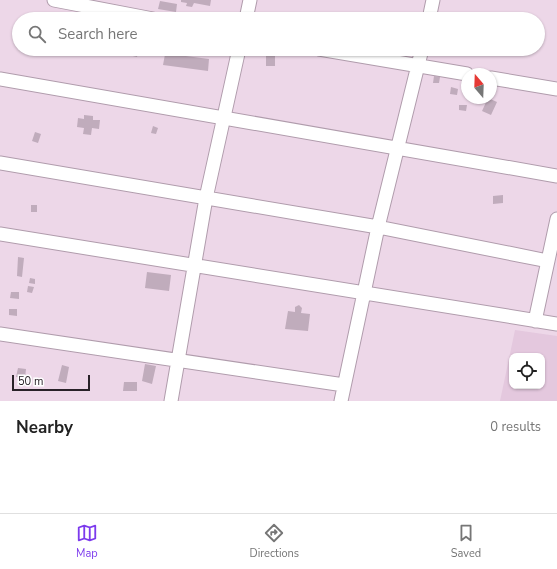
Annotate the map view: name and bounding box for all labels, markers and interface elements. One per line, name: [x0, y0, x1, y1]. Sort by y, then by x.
search box: [12, 12, 545, 56]
icon: search: [26, 23, 48, 45]
text: Search here: [58, 24, 138, 44]
north arrow: [461, 68, 497, 104]
map controls: [509, 353, 545, 389]
button: locate: [509, 353, 545, 389]
scale bar: [12, 373, 90, 392]
text: 50 m: [18, 374, 43, 389]
text: Nearby: [16, 416, 73, 439]
text: 0 results: [490, 418, 541, 436]
tab: Map: [76, 522, 98, 561]
tab: Directions: [250, 522, 299, 561]
tab: Saved: [451, 522, 481, 561]

